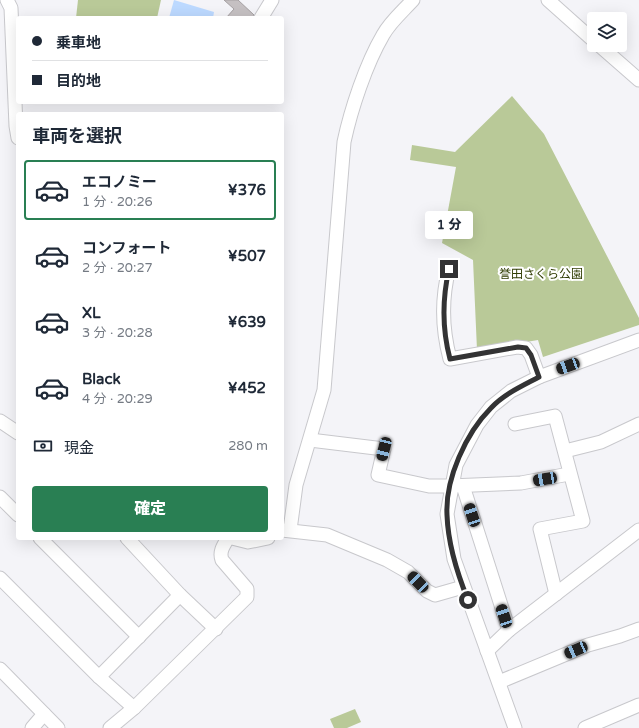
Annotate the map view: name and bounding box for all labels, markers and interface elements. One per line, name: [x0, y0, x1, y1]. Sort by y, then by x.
map controls: [587, 12, 627, 52]
button: layers: [587, 12, 627, 52]
text: 乗車地: [56, 34, 101, 52]
text: 目的地: [56, 72, 101, 90]
text: 車両を選択: [32, 125, 122, 147]
icon: car: [34, 172, 70, 208]
text: エコノミー: [82, 173, 157, 191]
text: ¥376: [228, 181, 266, 199]
text: 1 分 · 20:26: [82, 194, 153, 210]
callout: 1 分: [425, 211, 473, 239]
text: 1 分: [437, 217, 461, 233]
icon: car: [34, 238, 70, 274]
text: コンフォート: [82, 239, 172, 257]
text: ¥507: [228, 247, 266, 265]
text: 2 分 · 20:27: [82, 260, 153, 276]
route end: [440, 260, 458, 278]
park label: 誉田さくら公園: [499, 267, 583, 281]
icon: car: [34, 304, 70, 340]
text: XL: [82, 304, 101, 322]
text: ¥639: [228, 313, 266, 331]
text: 3 分 · 20:28: [82, 325, 153, 341]
car: [555, 356, 581, 376]
icon: car: [34, 370, 70, 406]
text: Black: [82, 370, 121, 388]
text: ¥452: [228, 379, 266, 397]
text: 4 分 · 20:29: [82, 391, 153, 407]
icon: cash: [32, 435, 54, 457]
car: [375, 436, 393, 462]
text: 280 m: [228, 438, 268, 454]
text: 現金: [64, 439, 94, 457]
car: [532, 471, 558, 487]
button: 確定: [32, 486, 268, 532]
car: [463, 502, 481, 528]
car: [405, 569, 431, 595]
route start: [459, 591, 477, 609]
car: [495, 603, 513, 629]
car: [563, 640, 589, 660]

